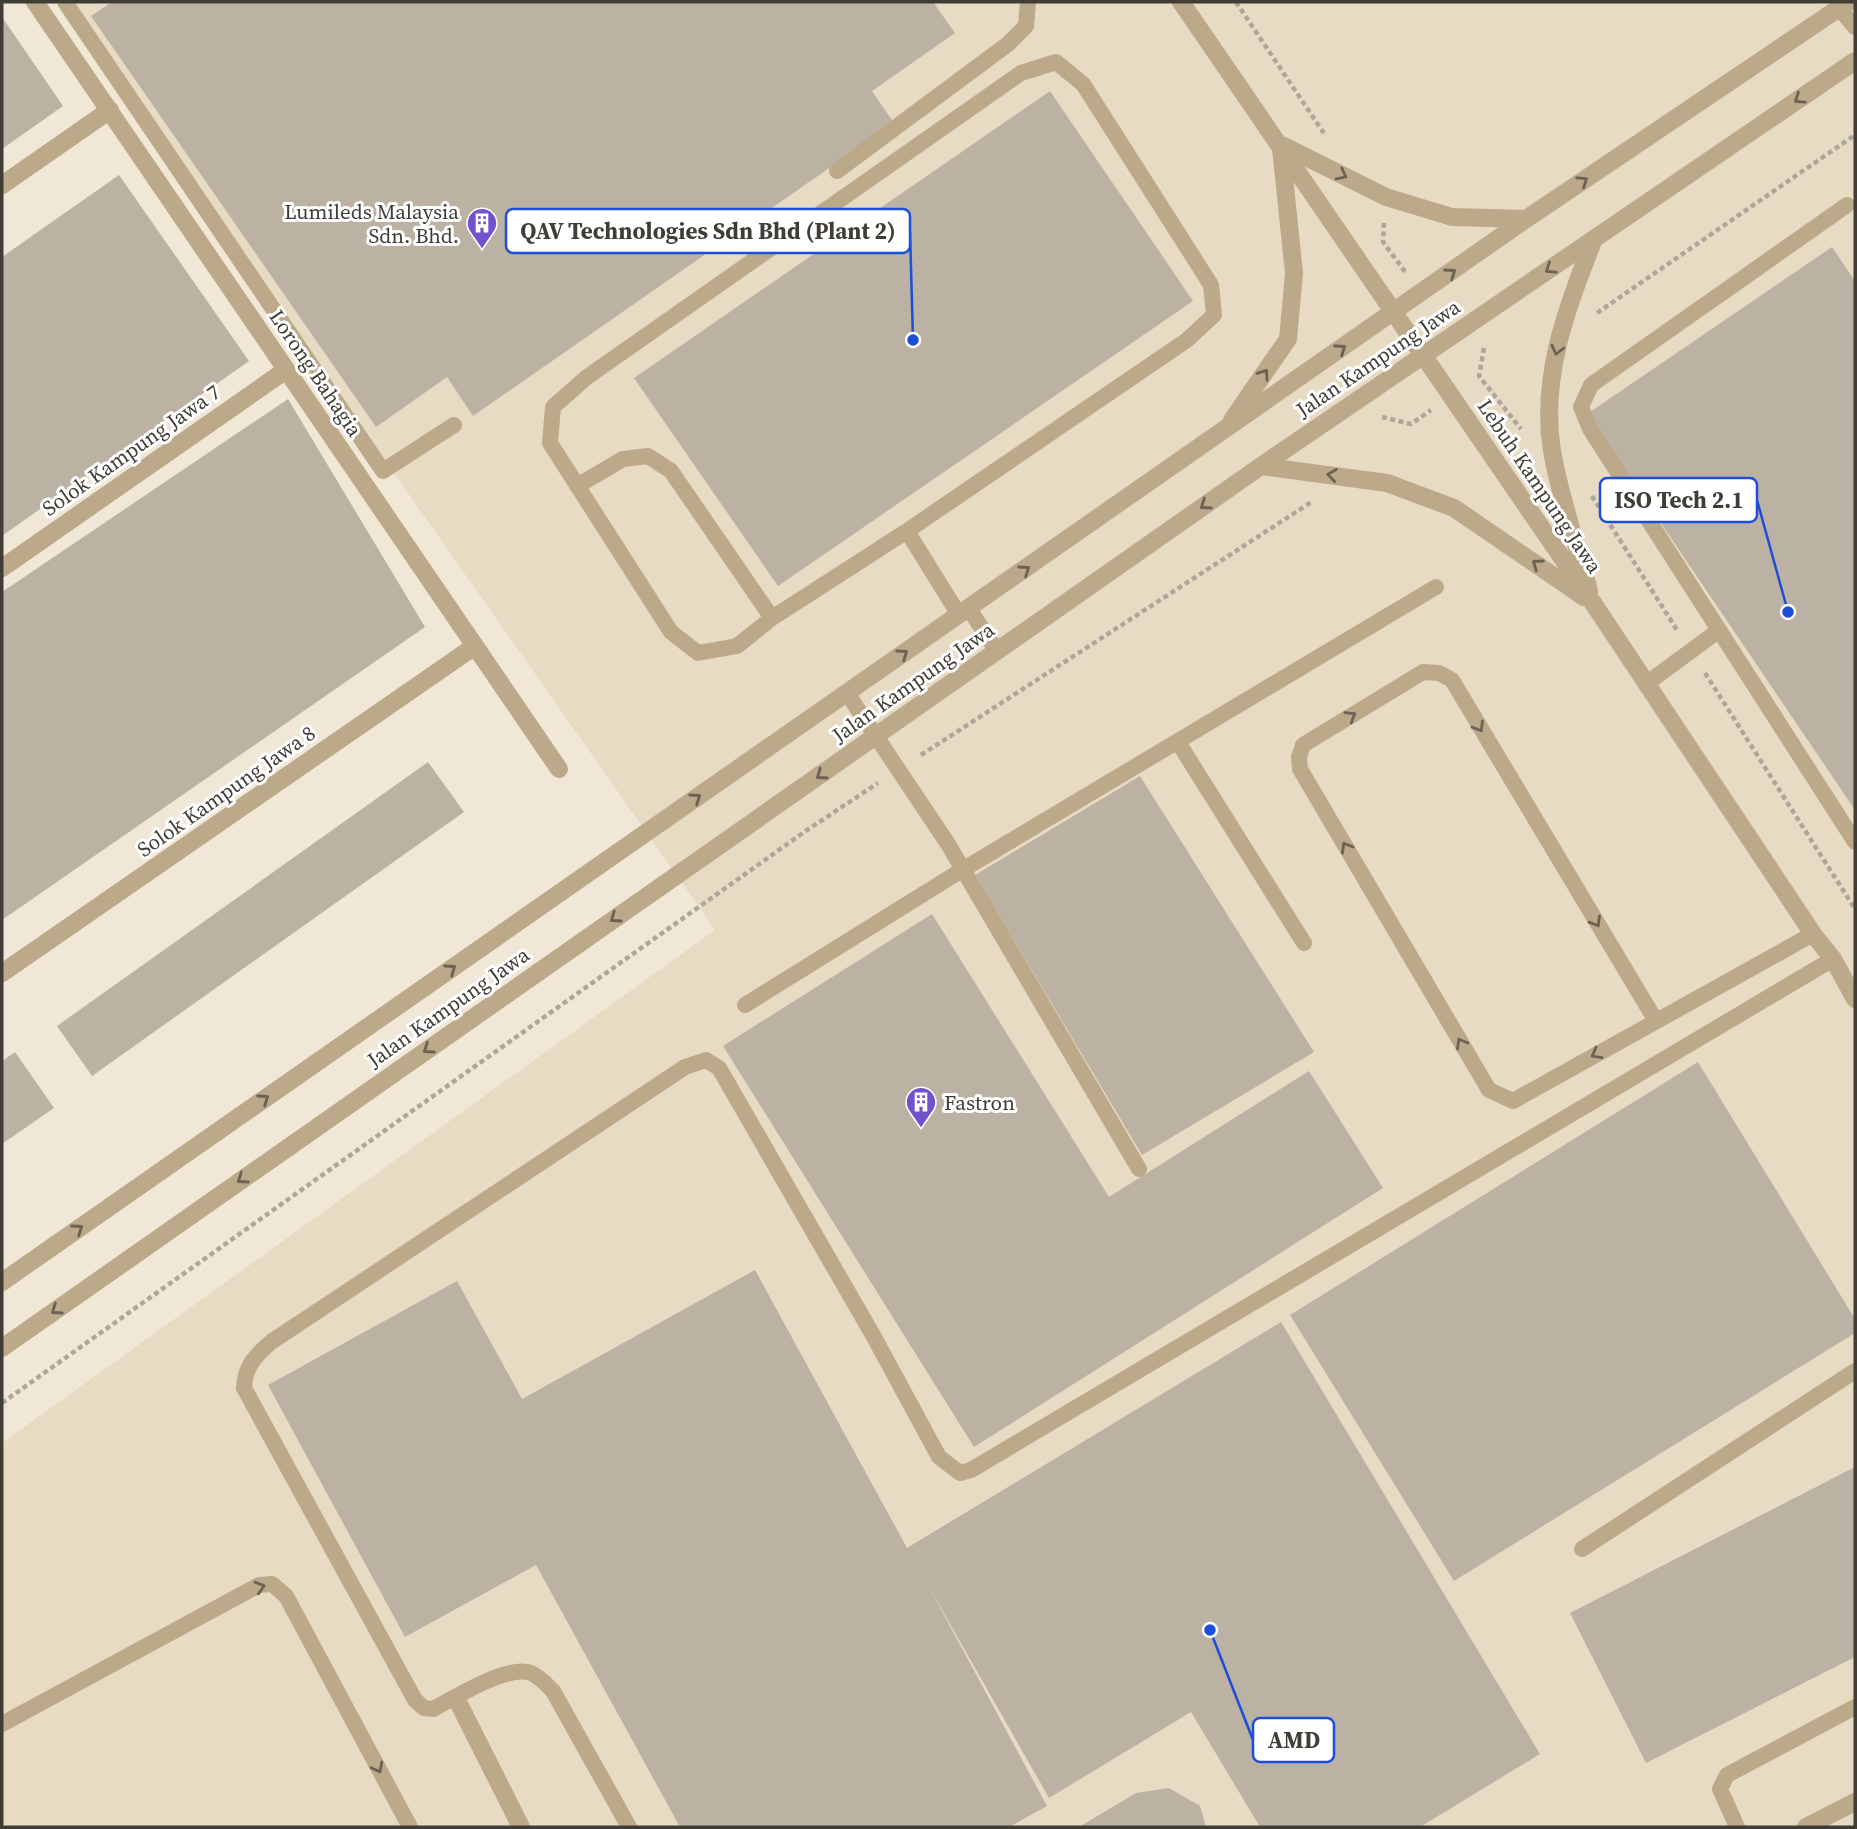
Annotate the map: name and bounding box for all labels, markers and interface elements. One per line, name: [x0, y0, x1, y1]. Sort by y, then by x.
one-way arrow: [1794, 91, 1807, 103]
one-way arrow: [1335, 167, 1347, 181]
one-way arrow: [1575, 177, 1588, 189]
place label: Lumileds Malaysia Sdn. Bhd.: [284, 197, 459, 250]
building icon: Lumileds Malaysia Sdn. Bhd.: [465, 206, 499, 250]
callout: QAV Technologies Sdn Bhd (Plant 2): [506, 209, 910, 253]
text: QAV Technologies Sdn Bhd (Plant 2): [520, 215, 896, 247]
one-way arrow: [1545, 261, 1558, 273]
one-way arrow: [1443, 269, 1456, 281]
street label: Jalan Kampung Jawa: [1289, 292, 1466, 424]
street label: Lorong Bahagia: [263, 304, 369, 443]
one-way arrow: [1551, 344, 1565, 356]
one-way arrow: [1333, 345, 1346, 357]
one-way arrow: [1256, 369, 1268, 382]
street label: Solok Kampung Jawa 7: [36, 378, 226, 522]
street label: Lebuh Kampung Jawa: [1471, 393, 1609, 579]
one-way arrow: [1326, 468, 1337, 483]
callout: ISO Tech 2.1: [1600, 478, 1757, 522]
text: ISO Tech 2.1: [1614, 484, 1744, 516]
one-way arrow: [1200, 497, 1213, 509]
one-way arrow: [1532, 560, 1545, 572]
one-way arrow: [1017, 565, 1030, 578]
street label: Jalan Kampung Jawa: [825, 615, 1000, 750]
one-way arrow: [895, 650, 908, 662]
one-way arrow: [1344, 712, 1357, 725]
street label: Solok Kampung Jawa 8: [131, 719, 321, 863]
one-way arrow: [1471, 719, 1484, 732]
one-way arrow: [816, 767, 829, 779]
one-way arrow: [688, 794, 701, 806]
one-way arrow: [1341, 841, 1354, 854]
one-way arrow: [610, 910, 623, 922]
one-way arrow: [1588, 914, 1601, 927]
street label: Jalan Kampung Jawa: [360, 940, 535, 1075]
one-way arrow: [443, 965, 456, 977]
one-way arrow: [1457, 1038, 1470, 1051]
one-way arrow: [423, 1041, 436, 1053]
one-way arrow: [1591, 1046, 1604, 1059]
building icon: Fastron: [904, 1085, 938, 1129]
place label: Fastron: [944, 1088, 1015, 1117]
one-way arrow: [257, 1094, 270, 1107]
one-way arrow: [237, 1171, 250, 1184]
one-way arrow: [70, 1225, 83, 1237]
one-way arrow: [51, 1302, 64, 1314]
one-way arrow: [253, 1581, 265, 1596]
callout: AMD: [1253, 1718, 1334, 1762]
text: AMD: [1268, 1724, 1320, 1756]
one-way arrow: [370, 1761, 384, 1773]

